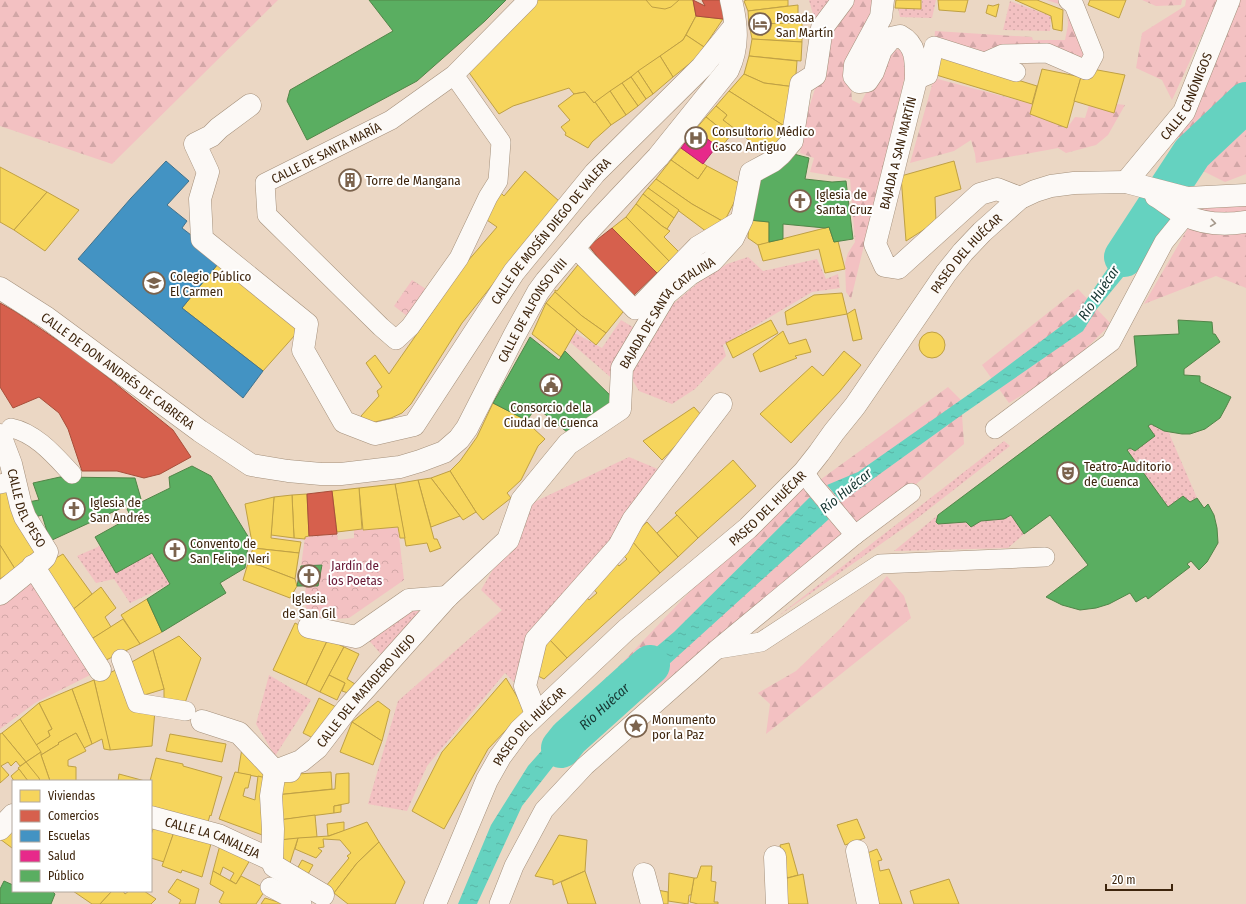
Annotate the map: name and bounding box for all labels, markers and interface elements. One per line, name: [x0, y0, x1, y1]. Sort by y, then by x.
place label: Posada San Martín: [776, 10, 833, 40]
hotel icon: Posada San Martín: [747, 11, 773, 37]
street label: CALLE CANÓNIGOS: [1157, 50, 1215, 143]
street label: BAJADA A SAN MARTÍN: [877, 95, 919, 211]
street label: CALLE DE SANTA MARÍA: [269, 119, 383, 186]
place label: Consultorio Médico Casco Antiguo: [712, 124, 815, 154]
hospital icon: Consultorio Médico Casco Antiguo: [683, 125, 709, 151]
street label: CALLE DE MOSÉN DIEGO DE VALERA: [488, 155, 614, 307]
building icon: Torre de Mangana: [337, 167, 363, 193]
place label: Torre de Mangana: [366, 173, 461, 188]
place label: Iglesia de Santa Cruz: [816, 187, 872, 217]
church icon: Iglesia de Santa Cruz: [787, 188, 813, 214]
street label: PASEO DEL HUÉCAR: [927, 210, 1005, 296]
one-way arrow: [1210, 218, 1216, 227]
street label: BAJADA DE SANTA CATALINA: [616, 254, 718, 371]
street label: CALLE DE ALFONSO VIII: [494, 255, 570, 365]
water label: Río Huécar: [1075, 262, 1124, 323]
place label: Colegio Público El Carmen: [170, 269, 251, 299]
school or university icon: Colegio Público El Carmen: [141, 270, 167, 296]
street label: CALLE DE DON ANDRÉS DE CABRERA: [39, 309, 198, 432]
public building icon: Consorcio de la Ciudad de Cuenca: [538, 372, 564, 398]
place label: Consorcio de la Ciudad de Cuenca: [504, 400, 598, 430]
place label: Teatro-Auditorio de Cuenca: [1084, 459, 1171, 489]
theatre icon: Teatro-Auditorio de Cuenca: [1055, 460, 1081, 486]
water label: Río Huécar: [817, 464, 876, 517]
street label: CALLE DEL PESO: [5, 467, 50, 550]
street label: PASEO DEL HUÉCAR: [726, 467, 809, 548]
place label: Iglesia de San Andrés: [90, 495, 150, 525]
church icon: Iglesia de San Andrés: [61, 496, 87, 522]
place label: Convento de San Felipe Neri: [190, 536, 270, 566]
church icon: Convento de San Felipe Neri: [162, 537, 188, 563]
park label: Jardín de los Poetas: [328, 558, 383, 588]
church icon: Iglesia de San Gil: [296, 563, 322, 589]
place label: Iglesia de San Gil: [282, 591, 336, 621]
street label: CALLE DEL MATADERO VIEJO: [313, 631, 418, 750]
water label: Río Huécar: [575, 679, 634, 733]
street label: PASEO DEL HUÉCAR: [489, 684, 568, 768]
place label: Monumento por la Paz: [652, 712, 716, 742]
place icon: Monumento por la Paz: [623, 713, 649, 739]
legend: [12, 780, 152, 892]
text: Viviendas: [48, 789, 95, 803]
text: Comercios: [48, 809, 99, 823]
street label: CALLE LA CANALEJA: [163, 814, 263, 861]
text: Escuelas: [48, 829, 90, 843]
text: Salud: [48, 849, 76, 863]
scale bar: [1106, 866, 1172, 892]
text: Público: [48, 869, 84, 883]
text: 20 m: [1112, 873, 1136, 887]

